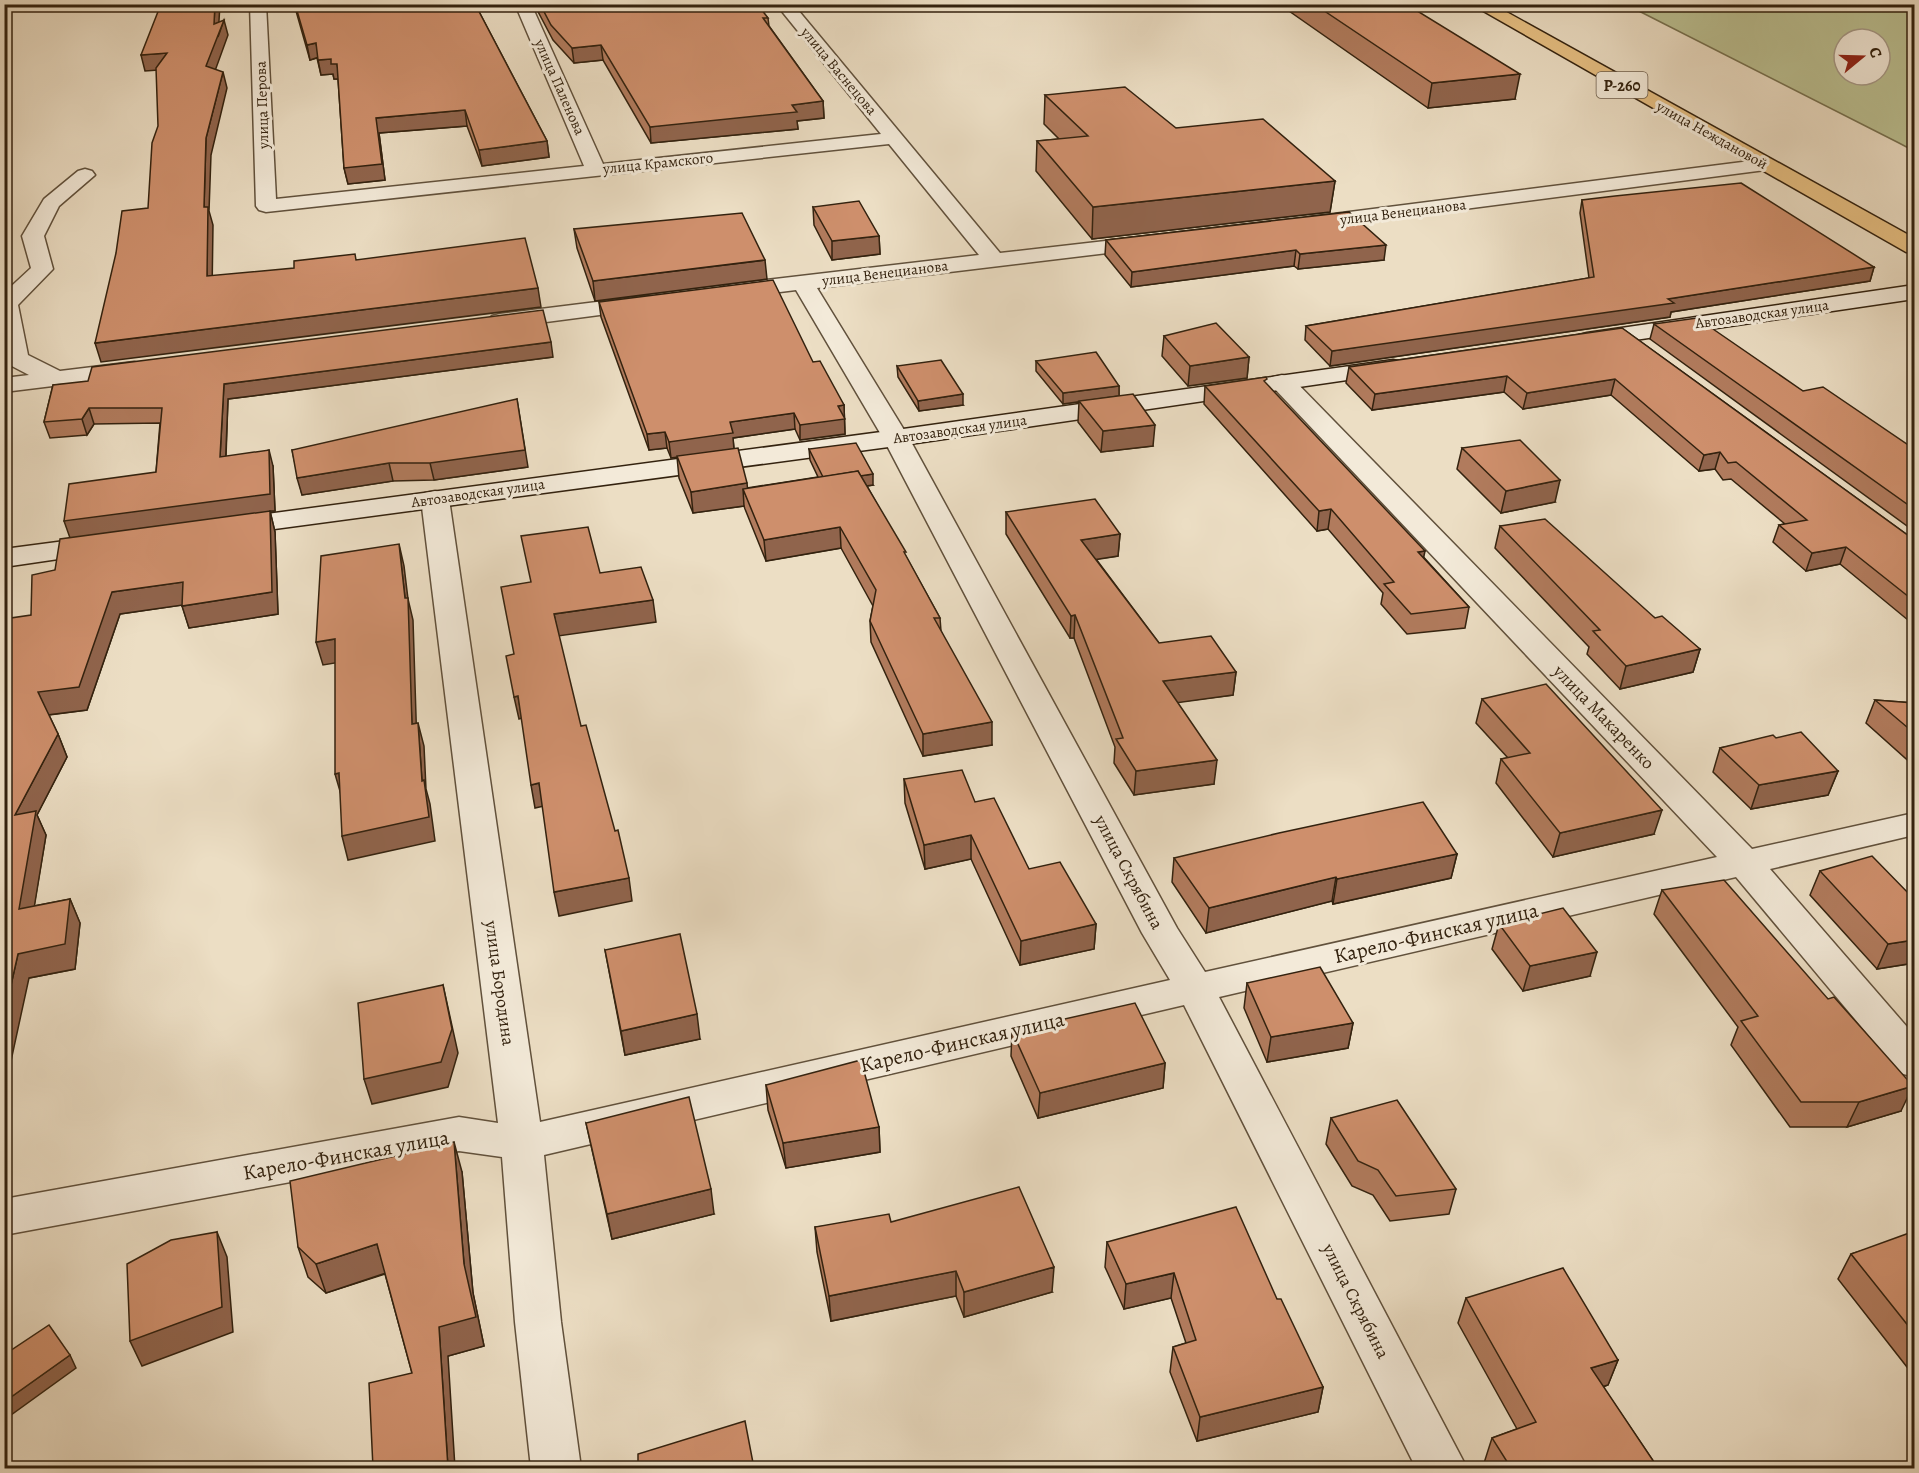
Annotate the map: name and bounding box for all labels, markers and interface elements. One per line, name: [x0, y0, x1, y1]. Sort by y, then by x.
street label: улица Васнецова: [796, 22, 882, 119]
north arrow: [1832, 27, 1892, 87]
street label: улица Паленова: [529, 35, 590, 138]
text: С: [1863, 44, 1887, 61]
street label: улица Перова: [250, 61, 274, 150]
road number: Р-260: [1596, 72, 1648, 98]
street label: улица Неждановой: [1652, 96, 1771, 174]
street label: улица Крамского: [601, 147, 714, 179]
street label: улица Венецианова: [1338, 194, 1467, 230]
street label: улица Венецианова: [820, 255, 949, 291]
street label: Автозаводская улица: [1693, 295, 1830, 333]
street label: Автозаводская улица: [891, 410, 1028, 448]
street label: Автозаводская улица: [409, 474, 546, 512]
street label: улица Макаренко: [1547, 659, 1660, 774]
street label: улица Скрябина: [1088, 810, 1170, 934]
street label: Карело-Финская улица: [1331, 896, 1541, 970]
street label: улица Бородина: [479, 918, 521, 1048]
street label: Карело-Финская улица: [857, 1005, 1067, 1079]
street label: Карело-Финская улица: [241, 1123, 452, 1187]
street label: улица Скрябина: [1316, 1238, 1396, 1363]

